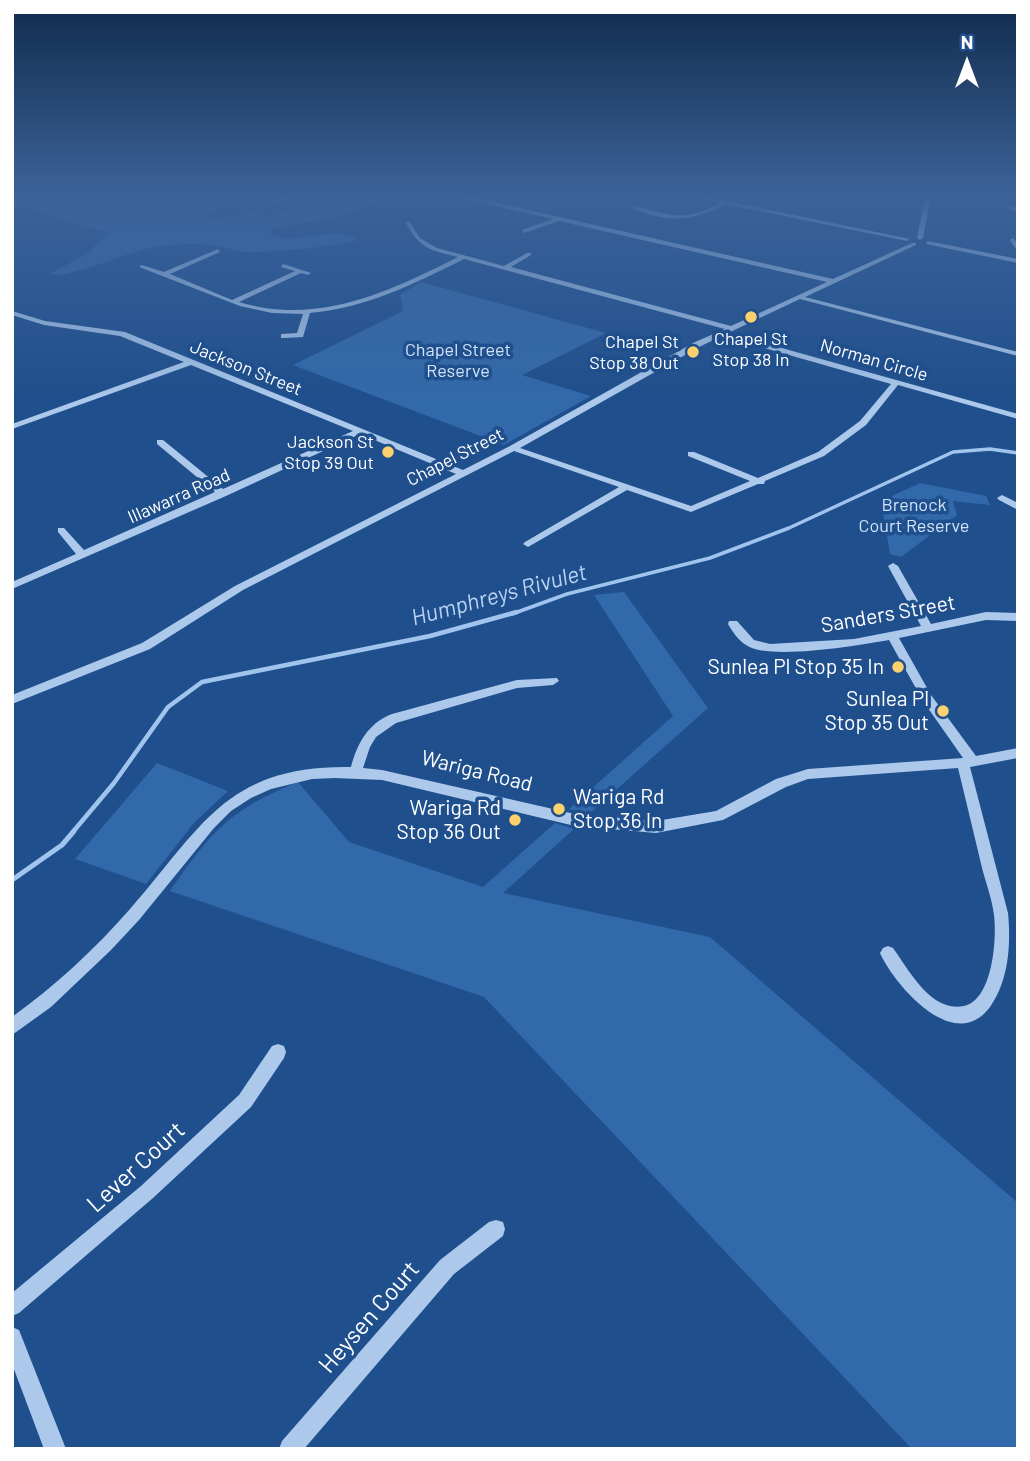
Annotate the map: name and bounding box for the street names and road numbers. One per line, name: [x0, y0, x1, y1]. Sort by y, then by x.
street label: Norman Circle: [818, 334, 930, 386]
street label: Jackson Street: [187, 336, 305, 400]
street label: Chapel Street: [403, 423, 507, 491]
street label: Illawarra Road: [125, 464, 233, 528]
street label: Sanders Street: [819, 590, 957, 638]
street label: Wariga Road: [419, 745, 535, 797]
street label: Lever Court: [81, 1116, 191, 1218]
street label: Heysen Court: [313, 1255, 425, 1379]

